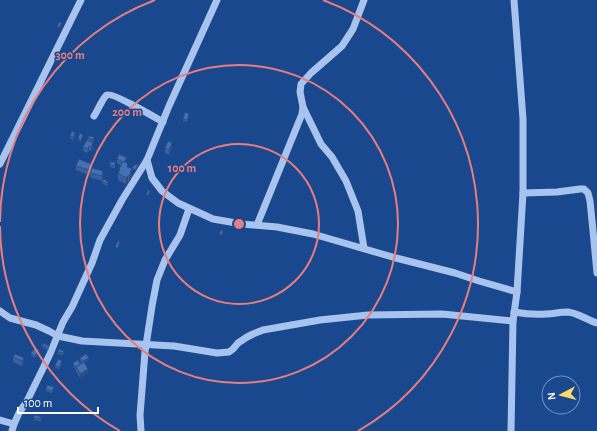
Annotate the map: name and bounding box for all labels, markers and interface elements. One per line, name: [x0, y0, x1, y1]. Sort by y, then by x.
text: 300 m: [55, 49, 85, 61]
text: 200 m: [112, 106, 142, 118]
text: 100 m: [168, 162, 196, 174]
centre of rings: [232, 217, 246, 231]
north arrow: [541, 375, 581, 415]
scale bar: [18, 389, 98, 415]
text: N: [546, 392, 557, 401]
text: 100 m: [24, 397, 52, 409]

